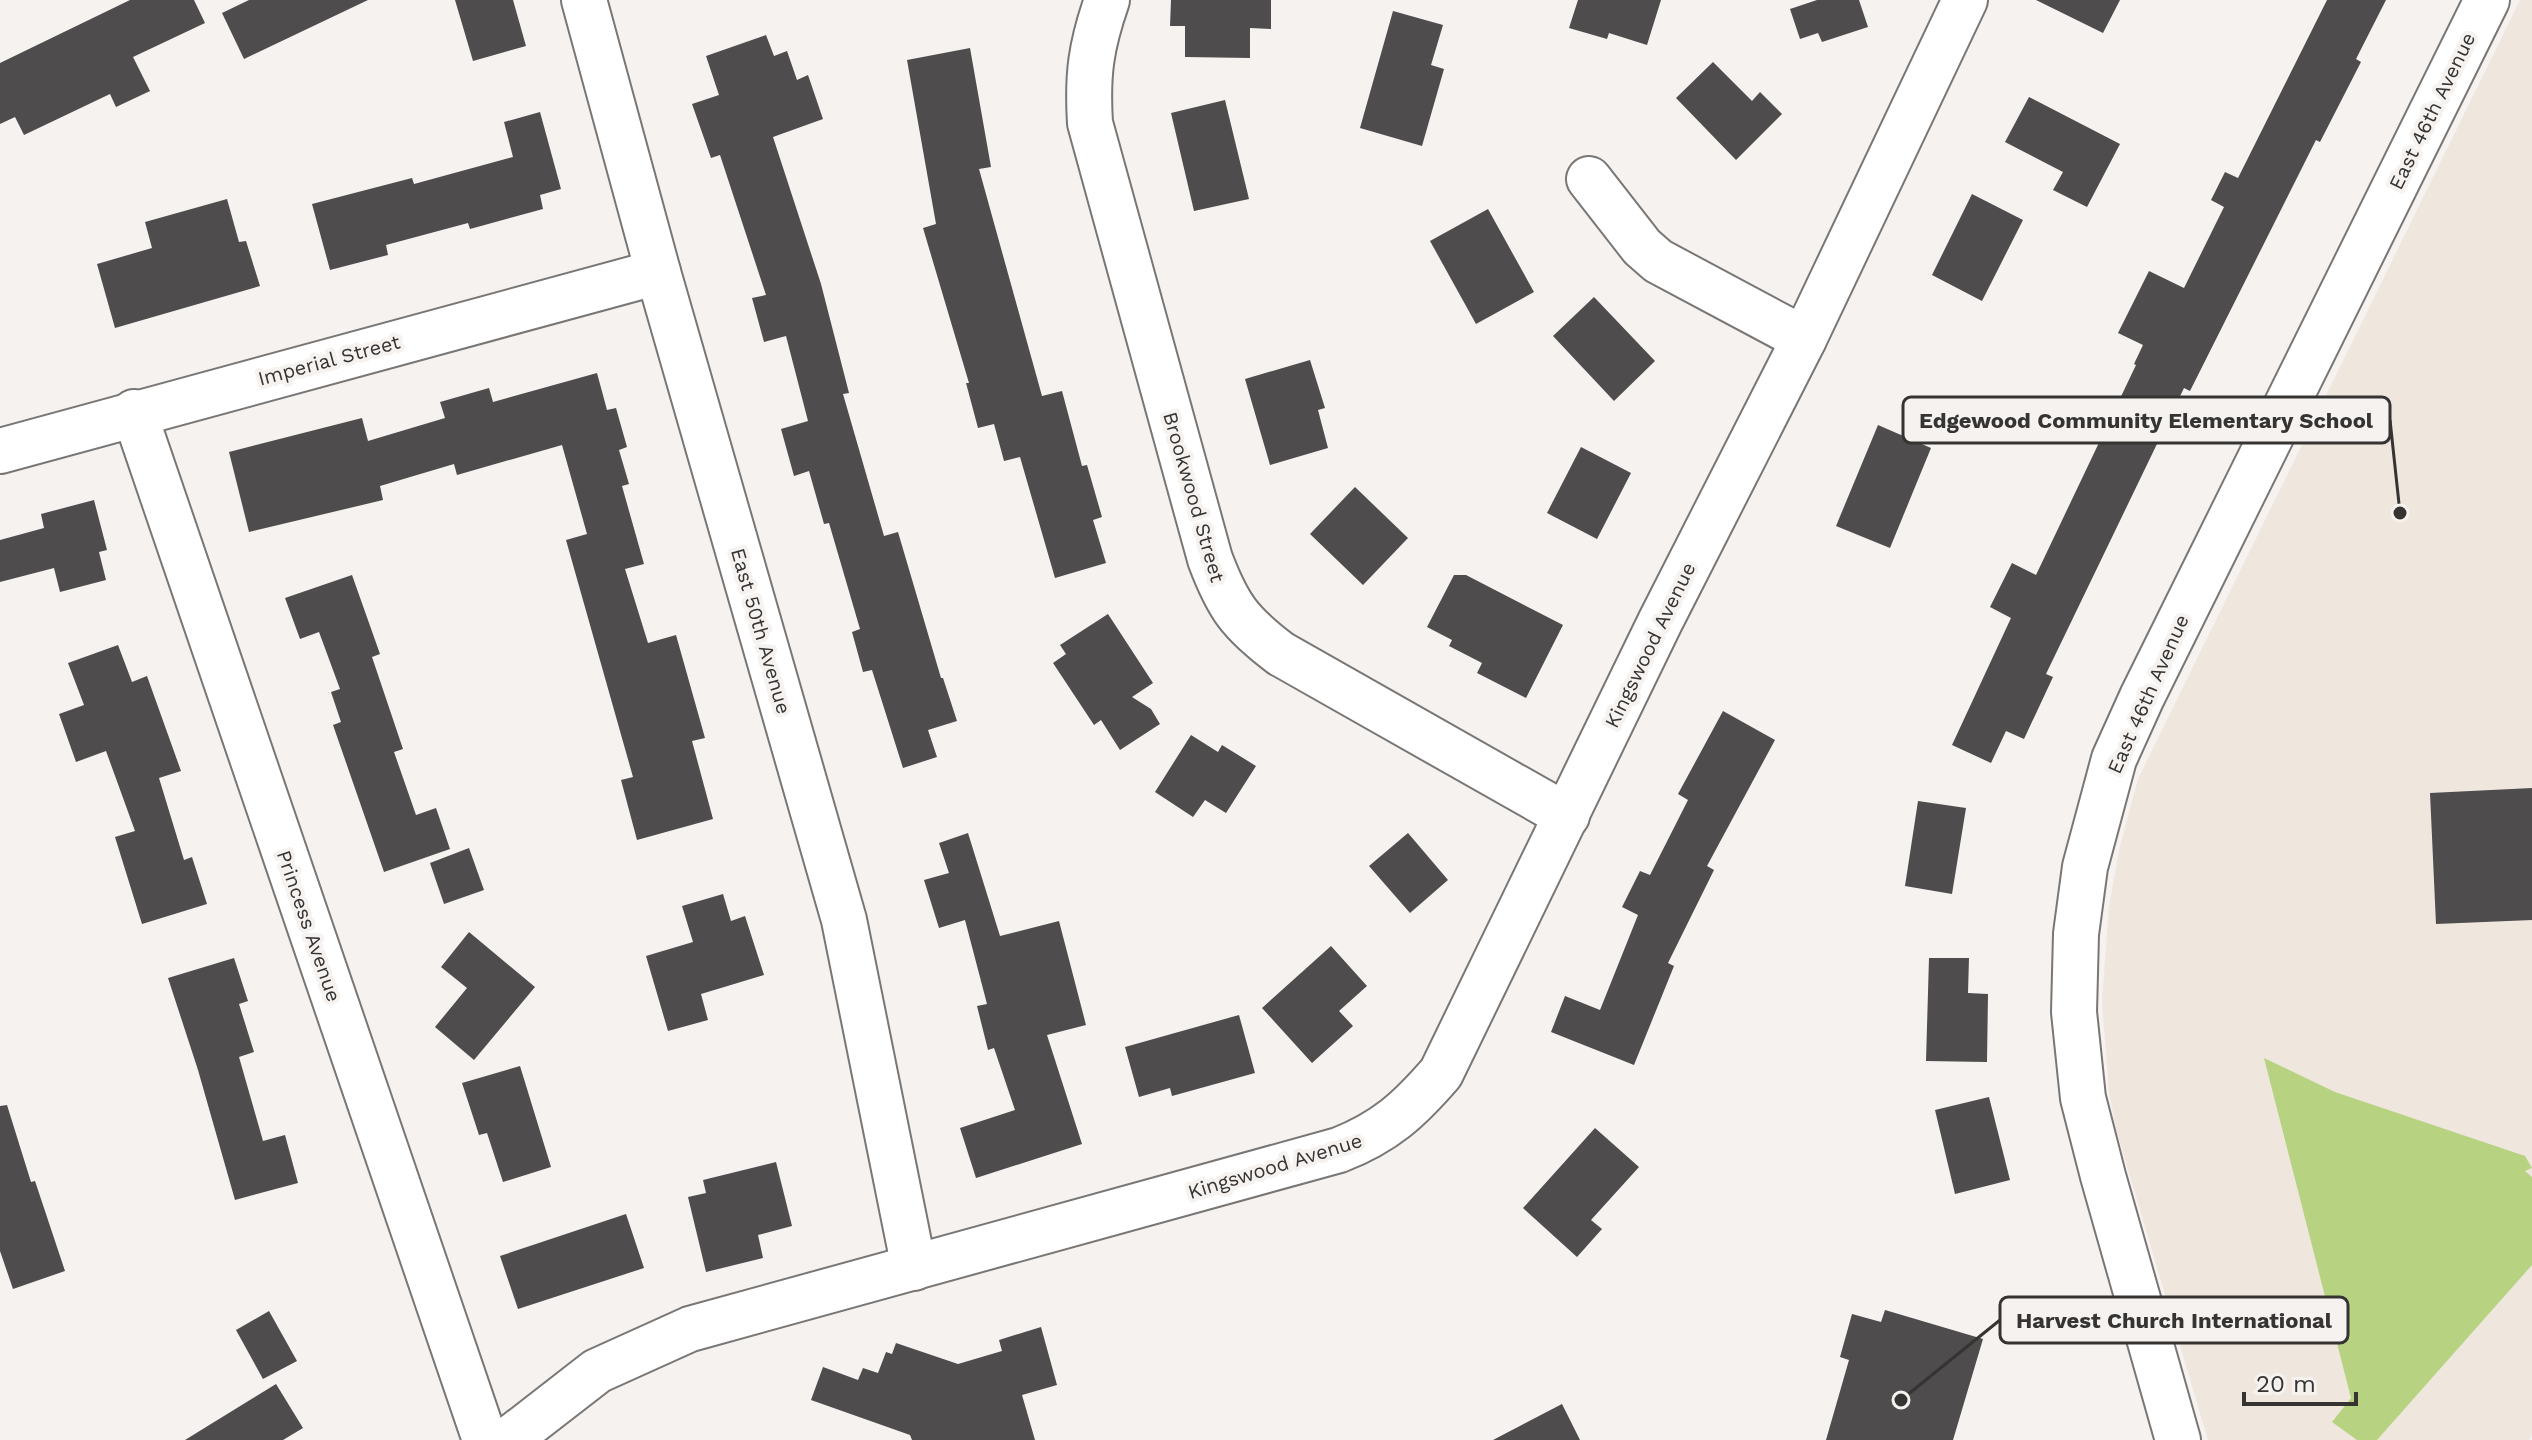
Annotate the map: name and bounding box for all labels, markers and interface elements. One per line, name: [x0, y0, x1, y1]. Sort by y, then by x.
street label: East 46th Avenue: [2384, 29, 2480, 193]
street label: Imperial Street: [255, 329, 403, 391]
callout: Edgewood Community Elementary School: [1903, 397, 2390, 443]
text: Edgewood Community Elementary School: [1919, 408, 2374, 433]
street label: Brookwood Street: [1158, 409, 1230, 586]
street label: East 50th Avenue: [726, 545, 796, 717]
street label: Kingswood Avenue: [1600, 558, 1700, 732]
street label: East 46th Avenue: [2102, 611, 2194, 777]
street label: Princess Avenue: [272, 847, 346, 1005]
street label: Kingswood Avenue: [1185, 1128, 1365, 1204]
callout: Harvest Church International: [2000, 1297, 2348, 1343]
text: Harvest Church International: [2016, 1308, 2333, 1333]
scale bar: [2244, 1356, 2356, 1406]
text: 20 m: [2256, 1370, 2316, 1398]

